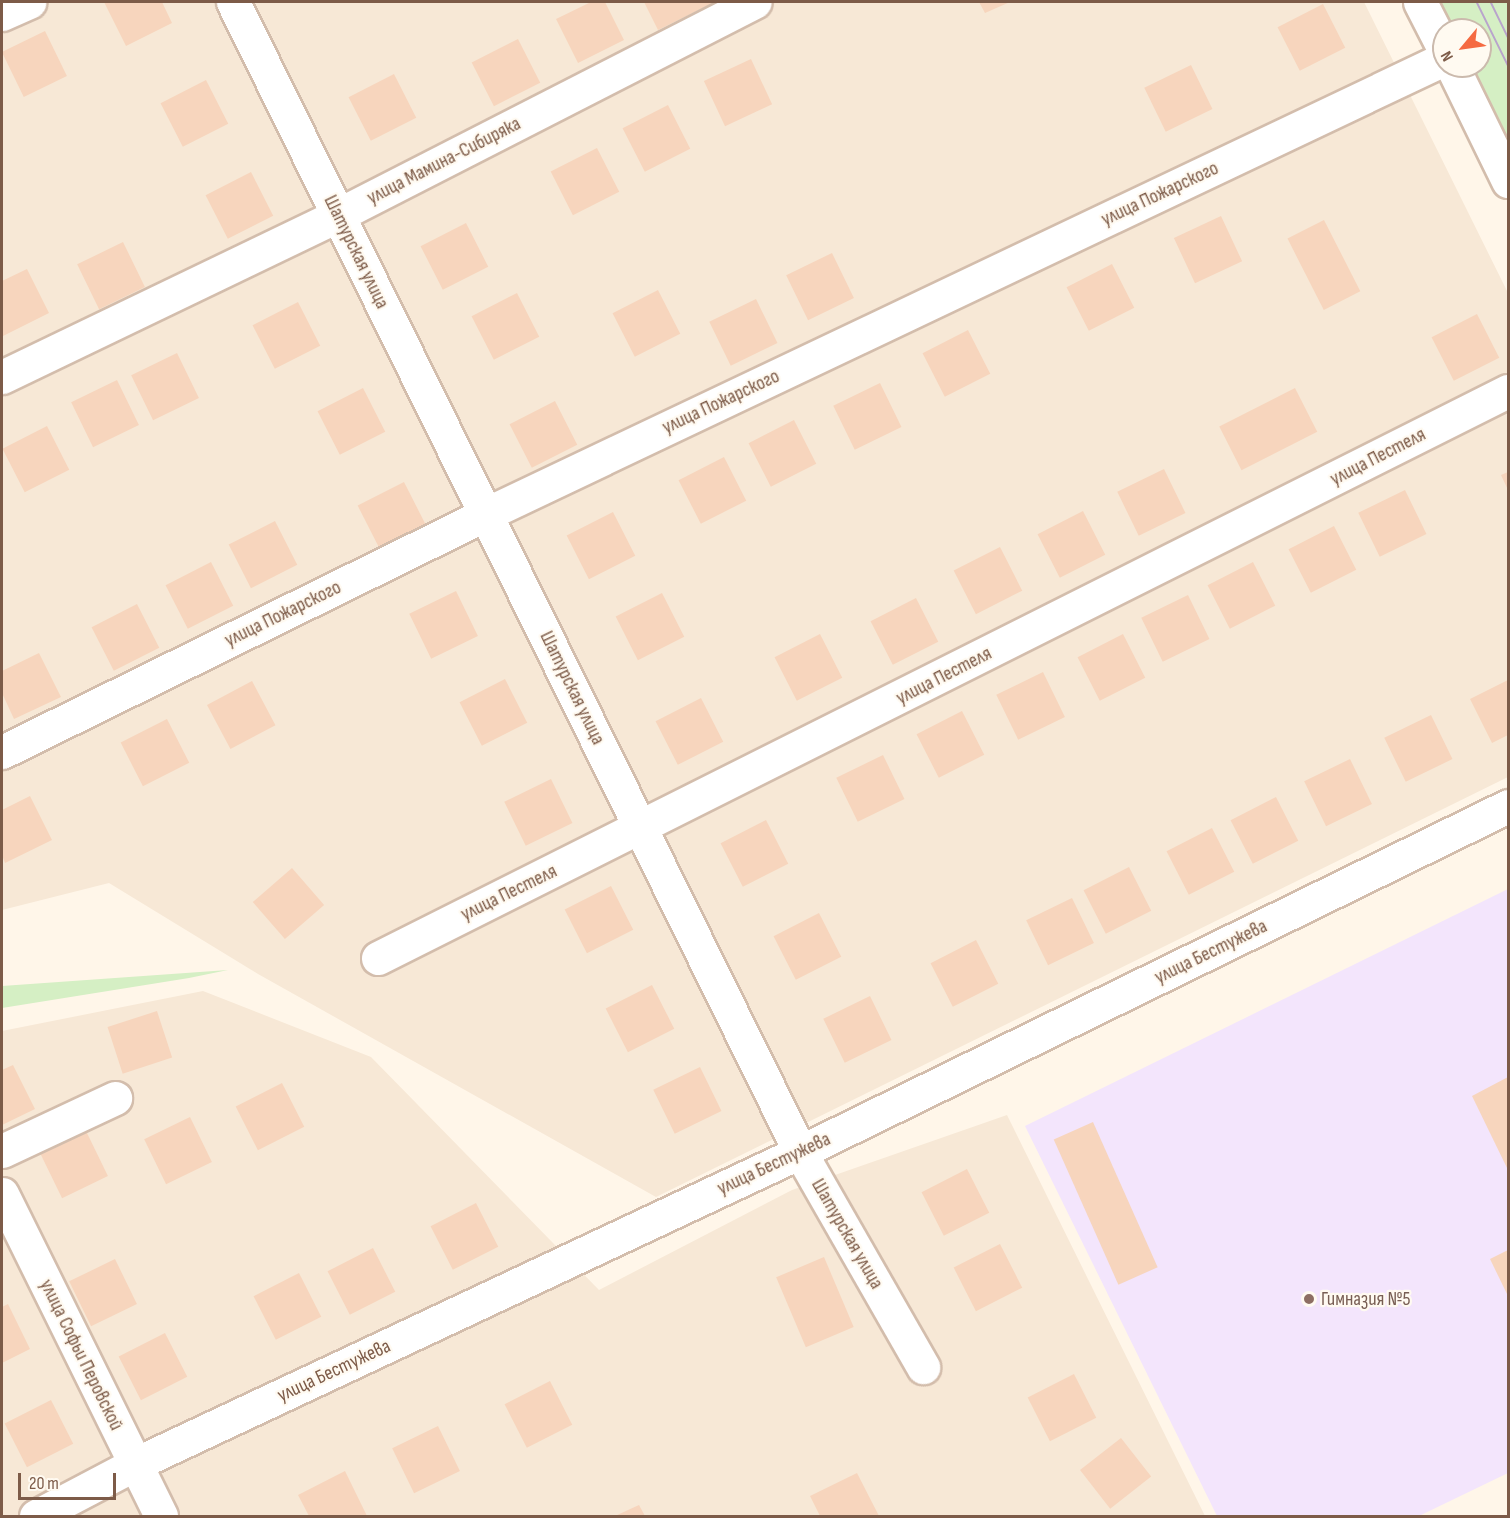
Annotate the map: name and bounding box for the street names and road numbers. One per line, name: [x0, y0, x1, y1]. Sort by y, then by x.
street label: улица Мамина-Сибиряка: [363, 112, 525, 210]
street label: улица Пожарского: [1098, 156, 1222, 232]
street label: Шатурская улица: [318, 191, 394, 313]
street label: улица Пожарского: [659, 364, 783, 440]
street label: улица Пестеля: [1326, 423, 1430, 491]
street label: улица Пожарского: [221, 575, 345, 653]
street label: Шатурская улица: [534, 627, 610, 749]
street label: улица Пестеля: [892, 642, 996, 710]
street label: улица Пестеля: [457, 859, 561, 927]
street label: улица Бестужева: [1151, 914, 1271, 990]
street label: улица Бестужева: [714, 1127, 834, 1201]
street label: Шатурская улица: [806, 1175, 888, 1293]
street label: улица Софьи Перовской: [34, 1276, 128, 1434]
street label: улица Бестужева: [274, 1334, 394, 1408]

